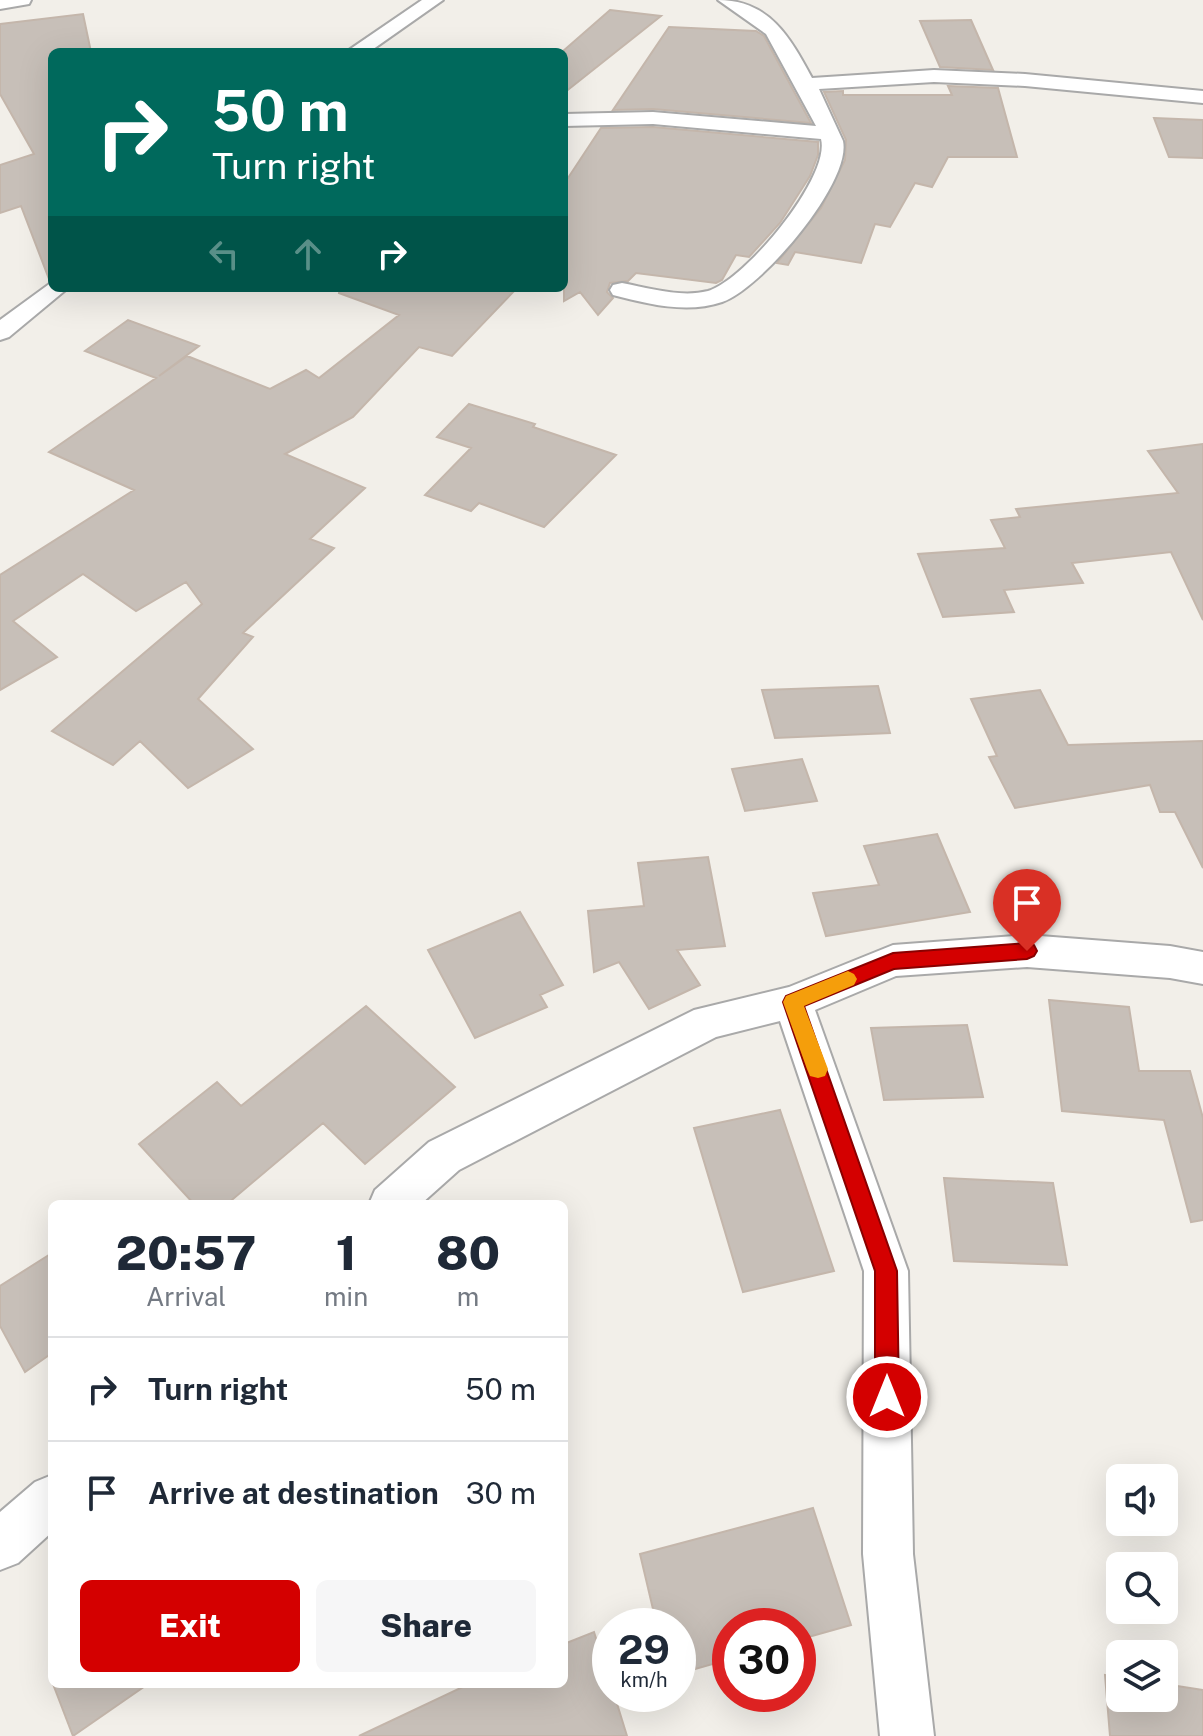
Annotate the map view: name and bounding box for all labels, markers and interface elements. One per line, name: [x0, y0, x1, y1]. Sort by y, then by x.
text: 50 m: [212, 78, 349, 144]
icon: right: [80, 80, 184, 184]
text: Turn right: [212, 145, 375, 187]
icon: left: [202, 232, 246, 276]
icon: ahead: [286, 232, 330, 276]
icon: right: [370, 232, 414, 276]
pin: [993, 869, 1061, 951]
icon: arrive: [1005, 881, 1049, 925]
text: 20:57: [116, 1224, 256, 1281]
text: 1: [336, 1224, 357, 1281]
text: 80: [436, 1224, 500, 1281]
text: Arrival: [146, 1281, 226, 1312]
text: min: [324, 1281, 368, 1312]
text: m: [457, 1281, 479, 1312]
position arrow: [845, 1355, 929, 1439]
icon: right: [80, 1367, 124, 1411]
text: Turn right: [148, 1371, 288, 1407]
text: 50 m: [465, 1371, 536, 1407]
map controls: [1106, 1464, 1178, 1712]
button: sound: [1106, 1464, 1178, 1536]
icon: arrive: [80, 1471, 124, 1515]
text: Arrive at destination: [148, 1475, 439, 1511]
text: 30 m: [466, 1475, 536, 1511]
button: search: [1106, 1552, 1178, 1624]
button: Exit: [80, 1580, 300, 1672]
button: Share: [316, 1580, 536, 1672]
speed limit sign: 30: [712, 1608, 816, 1712]
text: 29: [618, 1626, 670, 1673]
button: layers: [1106, 1640, 1178, 1712]
text: km/h: [620, 1668, 668, 1692]

